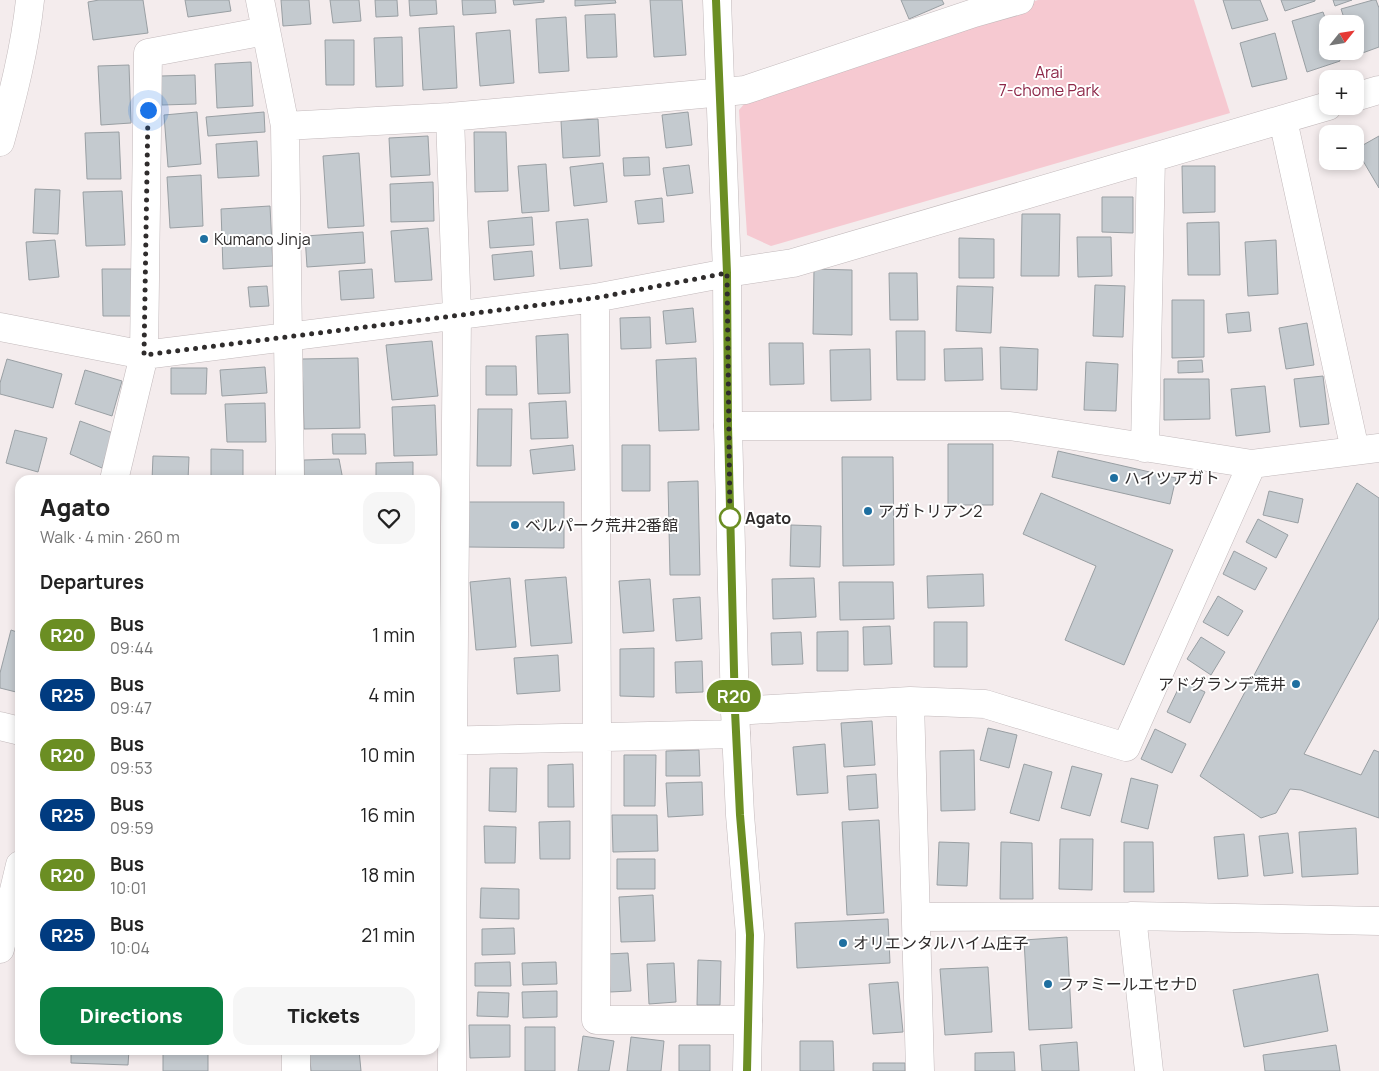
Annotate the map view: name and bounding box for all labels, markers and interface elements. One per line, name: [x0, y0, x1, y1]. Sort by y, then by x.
north arrow: [1319, 15, 1364, 60]
map controls: [1319, 15, 1364, 170]
park label: Arai 7-chome Park: [999, 61, 1100, 101]
button: +: [1319, 70, 1364, 115]
your location: [136, 98, 161, 123]
button: −: [1319, 125, 1364, 170]
place label: Kumano Jinja: [214, 228, 311, 250]
marker: Kumano Jinja: [198, 233, 210, 245]
place label: ハイツアガト: [1124, 467, 1220, 489]
marker: ハイツアガト: [1108, 472, 1120, 484]
text: Agato: [40, 490, 110, 523]
button: heart: [363, 492, 415, 544]
place label: アガトリアン2: [878, 500, 982, 522]
marker: アガトリアン2: [862, 505, 874, 517]
marker: Agato: [719, 507, 741, 529]
place label: Agato: [745, 507, 791, 529]
place label: ベルパーク荒井2番館: [525, 514, 678, 536]
marker: ベルパーク荒井2番館: [509, 519, 521, 531]
text: Walk · 4 min · 260 m: [40, 526, 180, 548]
text: Departures: [40, 569, 144, 595]
text: Bus: [110, 611, 144, 637]
text: 1 min: [372, 622, 415, 648]
text: R20: [50, 623, 85, 647]
text: 09:44: [110, 637, 154, 659]
text: Bus: [110, 671, 144, 697]
place label: アドグランデ荒井: [1158, 673, 1286, 695]
marker: アドグランデ荒井: [1290, 678, 1302, 690]
line badge: R20: [705, 680, 763, 712]
text: 4 min: [368, 682, 415, 708]
text: R25: [51, 683, 84, 707]
text: R20: [717, 684, 751, 708]
text: 09:47: [110, 697, 152, 719]
text: Bus: [110, 731, 144, 757]
text: 10 min: [360, 742, 415, 768]
text: R20: [50, 743, 85, 767]
text: 09:53: [110, 757, 153, 779]
text: Bus: [110, 791, 144, 817]
text: 16 min: [360, 802, 415, 828]
text: R25: [51, 803, 84, 827]
text: 09:59: [110, 817, 154, 839]
text: Bus: [110, 851, 144, 877]
text: 18 min: [361, 862, 415, 888]
text: R20: [50, 863, 85, 887]
text: 10:01: [110, 877, 147, 899]
text: Bus: [110, 911, 144, 937]
text: 21 min: [361, 922, 415, 948]
text: R25: [51, 923, 84, 947]
place label: オリエンタルハイム庄子: [853, 932, 1028, 954]
text: 10:04: [110, 937, 150, 959]
marker: オリエンタルハイム庄子: [837, 937, 849, 949]
place label: ファミールエセナD: [1058, 973, 1197, 995]
marker: ファミールエセナD: [1042, 978, 1054, 990]
button: Directions: [40, 987, 223, 1045]
button: Tickets: [233, 987, 415, 1045]

